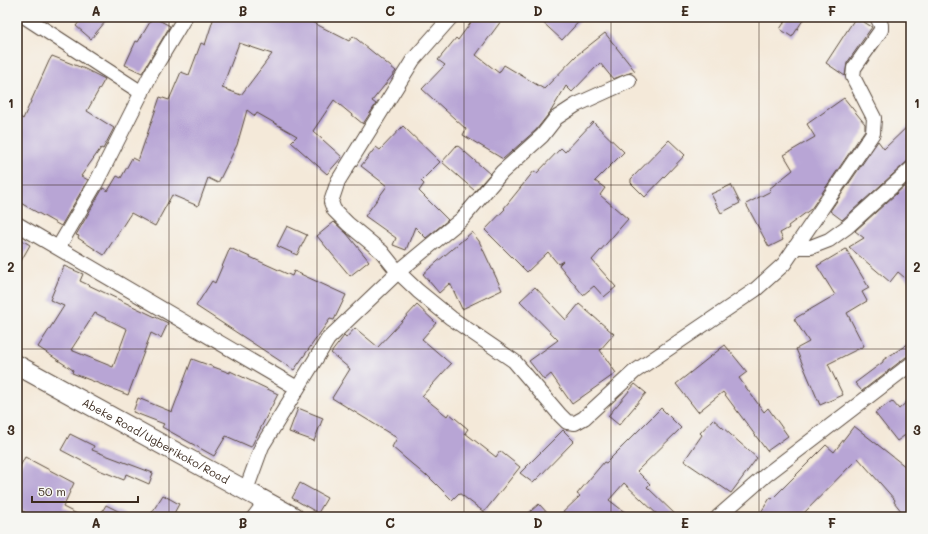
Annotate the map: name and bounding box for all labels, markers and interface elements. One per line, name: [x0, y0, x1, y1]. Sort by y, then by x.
text: A: [91, 2, 101, 19]
text: B: [239, 2, 248, 19]
text: C: [385, 2, 395, 19]
text: D: [533, 2, 543, 19]
text: E: [681, 2, 689, 19]
text: F: [828, 2, 836, 19]
text: 1: [8, 94, 14, 111]
text: 1: [914, 94, 920, 111]
text: 2: [7, 258, 15, 275]
text: 2: [913, 258, 921, 275]
street label: Abeke Road/Ugberikoko/Road: [80, 394, 232, 487]
text: 3: [7, 421, 15, 438]
text: 3: [913, 421, 921, 438]
scale bar: [32, 478, 138, 504]
text: 50 m: [38, 483, 66, 499]
text: A: [91, 514, 101, 531]
text: B: [239, 514, 248, 531]
text: C: [385, 514, 395, 531]
text: D: [533, 514, 543, 531]
text: E: [681, 514, 689, 531]
text: F: [828, 514, 836, 531]

